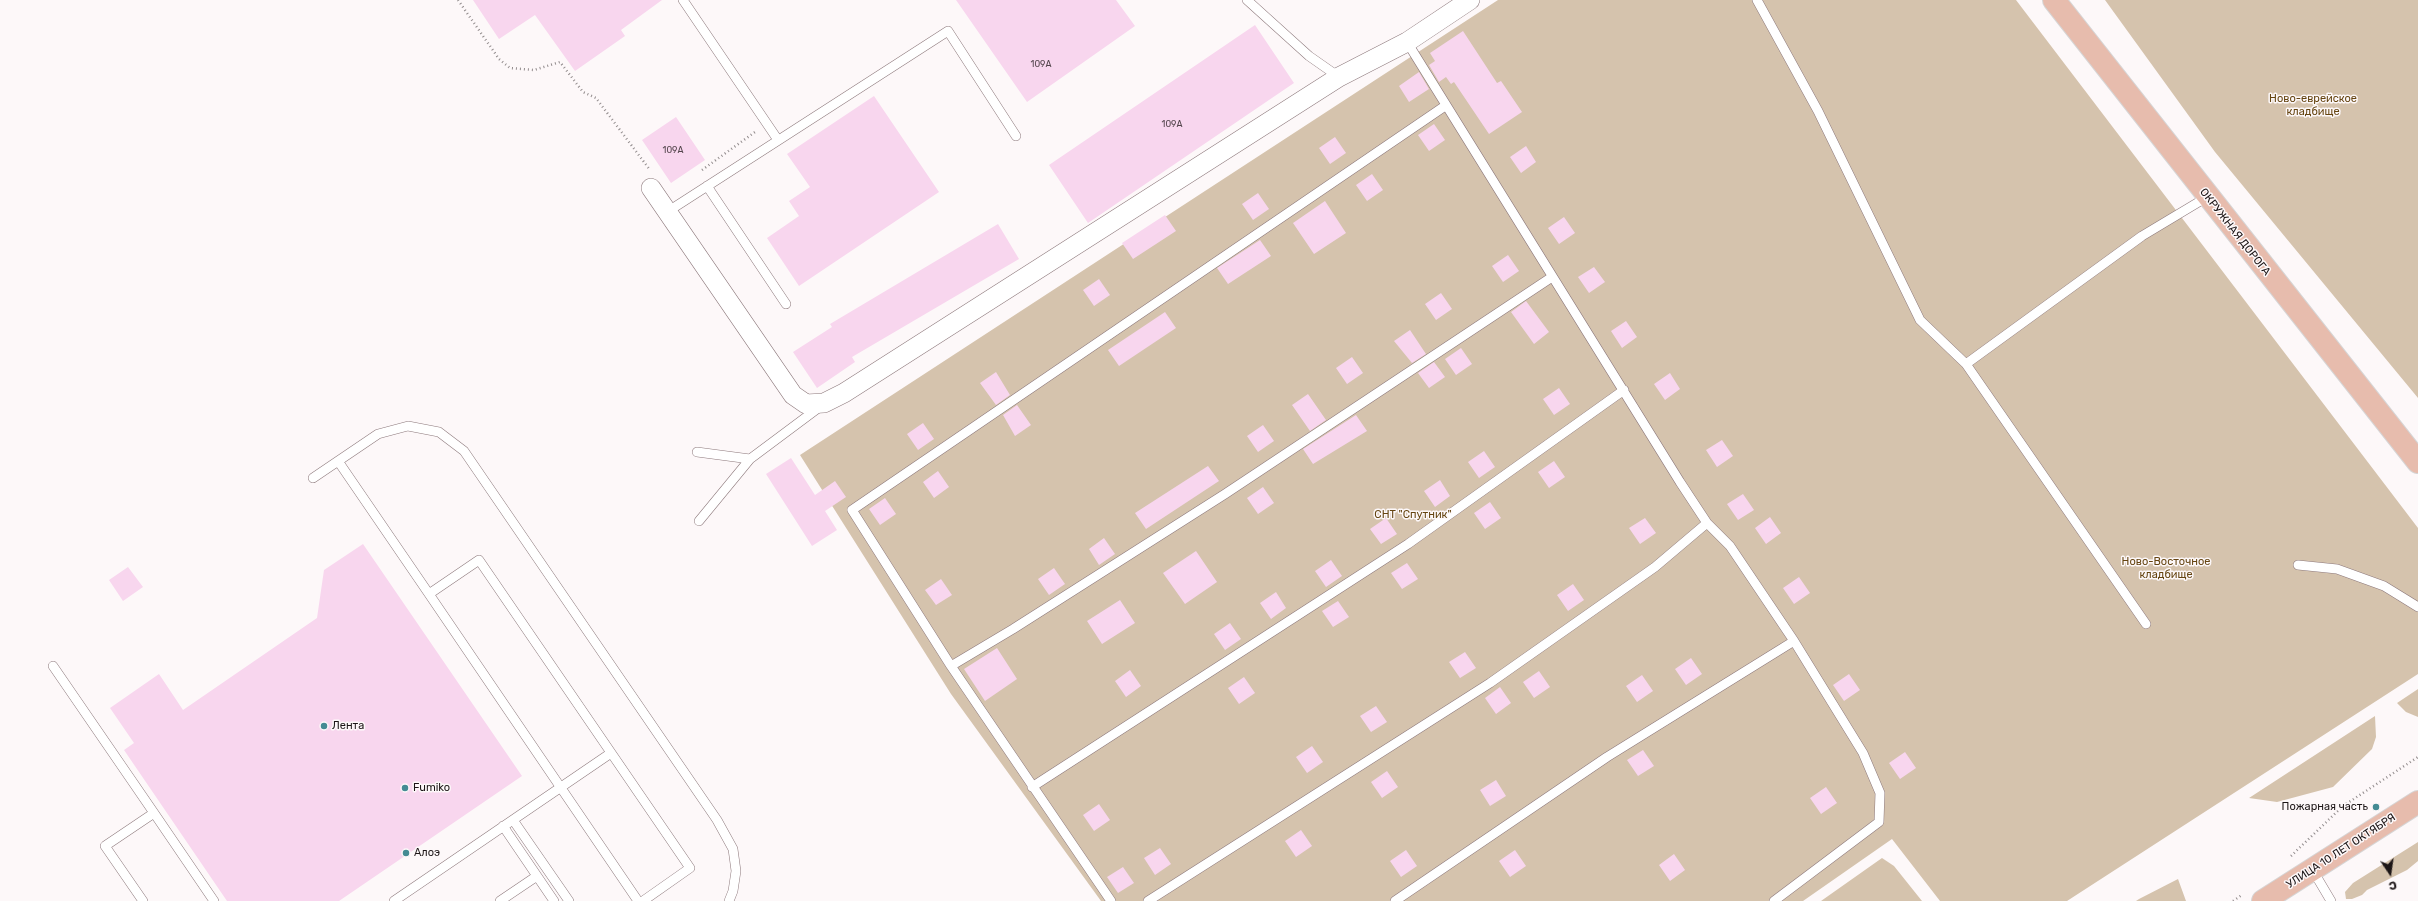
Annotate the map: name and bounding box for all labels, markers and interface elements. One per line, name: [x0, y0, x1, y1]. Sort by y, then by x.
house number: 109А: [1031, 59, 1051, 69]
park label: Ново-еврейское кладбище: [2269, 92, 2357, 118]
house number: 109А: [1162, 119, 1182, 129]
house number: 109А: [663, 145, 683, 155]
street label: ОКРУЖНАЯ ДОРОГА: [2197, 186, 2273, 278]
park label: СНТ "Спутник": [1374, 508, 1452, 522]
park label: Ново-Восточное кладбище: [2122, 555, 2210, 581]
place label: Лента: [332, 719, 364, 733]
marker: Лента: [319, 721, 329, 731]
place label: Fumiko: [413, 781, 450, 795]
marker: Fumiko: [400, 783, 410, 793]
place label: Пожарная часть: [2282, 800, 2368, 814]
marker: Пожарная часть: [2371, 802, 2381, 812]
street label: УЛИЦА 10 ЛЕТ ОКТЯБРЯ: [2284, 811, 2398, 891]
place label: Алоэ: [414, 846, 440, 860]
marker: Алоэ: [401, 848, 411, 858]
north arrow: [2370, 853, 2410, 893]
text: С: [2388, 878, 2398, 892]

